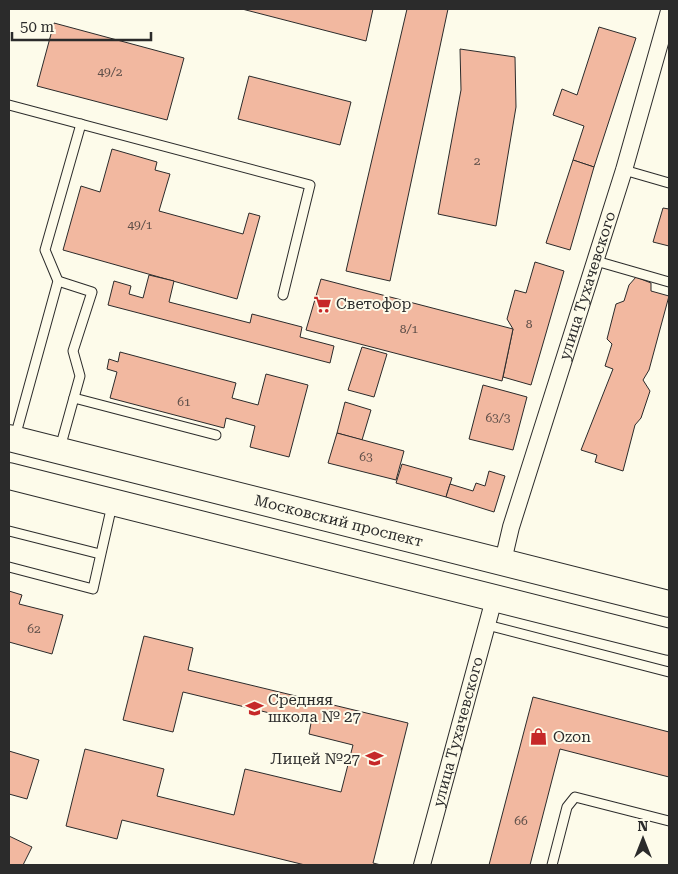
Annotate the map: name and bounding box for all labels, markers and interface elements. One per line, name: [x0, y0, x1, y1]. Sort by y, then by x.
scale bar: [12, 10, 151, 42]
text: 50 m: [20, 18, 55, 36]
house number: 49/2: [97, 65, 123, 79]
house number: 2: [474, 154, 481, 168]
street label: улица Тухачевского: [555, 209, 619, 362]
house number: 49/1: [127, 218, 153, 232]
supermarket icon: Светофор: [312, 294, 332, 314]
place label: Светофор: [336, 295, 412, 313]
house number: 8: [526, 317, 533, 331]
house number: 8/1: [400, 322, 419, 336]
house number: 61: [177, 395, 191, 409]
house number: 63/3: [485, 411, 511, 425]
house number: 63: [359, 450, 373, 464]
street label: Московский проспект: [253, 491, 425, 551]
house number: 62: [27, 622, 41, 636]
street label: улица Тухачевского: [429, 655, 487, 809]
place label: Средняя школа № 27: [268, 691, 361, 726]
school or university icon: Средняя школа № 27: [244, 699, 264, 719]
shop icon: Ozon: [529, 727, 549, 747]
place label: Ozon: [553, 728, 591, 746]
school or university icon: Лицей №27: [364, 749, 384, 769]
place label: Лицей №27: [271, 750, 360, 768]
house number: 66: [514, 814, 528, 828]
north arrow: [618, 814, 668, 864]
text: N: [638, 818, 649, 834]

